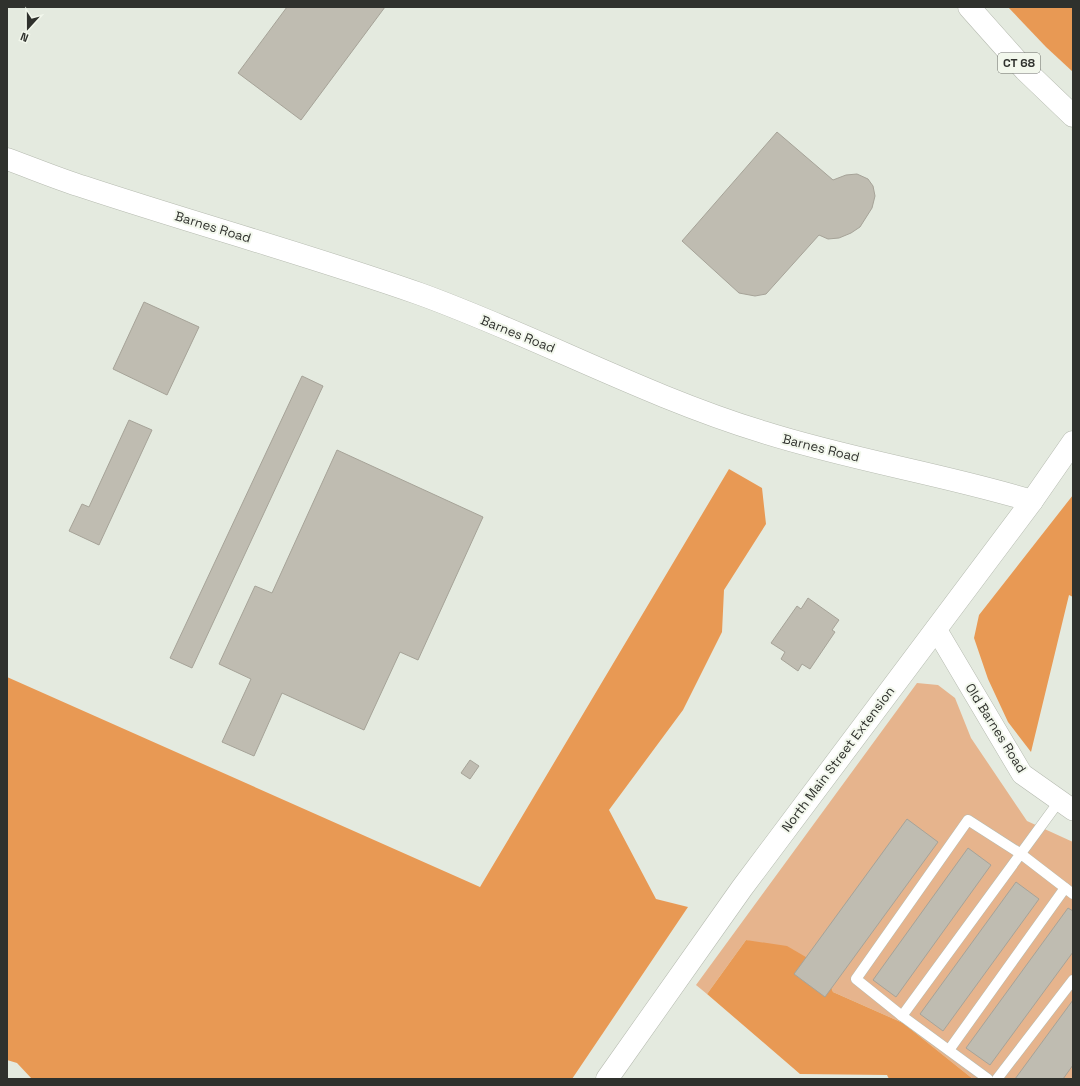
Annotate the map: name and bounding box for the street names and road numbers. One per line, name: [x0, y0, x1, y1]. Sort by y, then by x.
road number: CT 68: [998, 53, 1040, 73]
street label: Barnes Road: [173, 207, 253, 247]
street label: Barnes Road: [478, 311, 558, 357]
street label: Barnes Road: [781, 430, 861, 466]
street label: Old Barnes Road: [962, 680, 1030, 776]
street label: North Main Street Extension: [778, 683, 898, 835]

